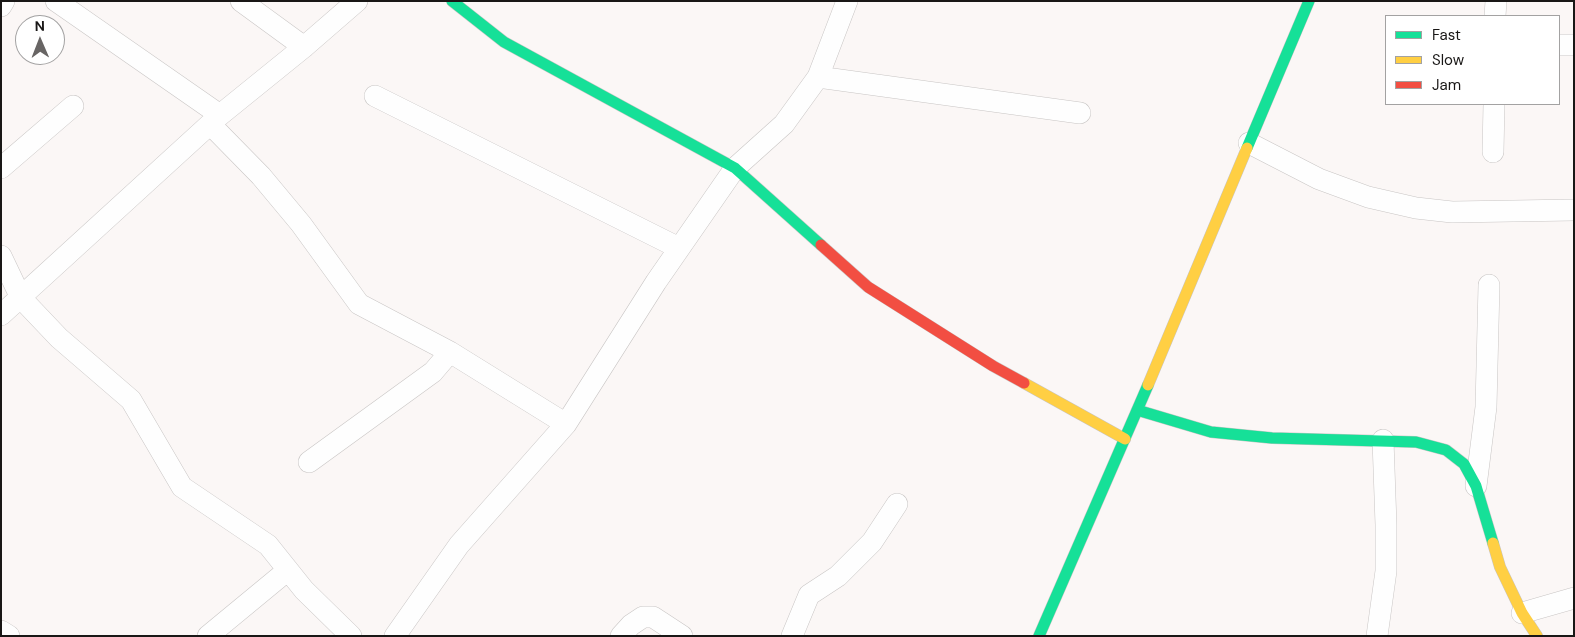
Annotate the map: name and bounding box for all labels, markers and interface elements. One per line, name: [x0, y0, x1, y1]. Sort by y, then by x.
north arrow: [15, 15, 65, 65]
legend: [1385, 15, 1560, 105]
text: N: [34, 17, 45, 35]
text: Fast: [1432, 25, 1461, 45]
text: Slow: [1432, 50, 1464, 70]
text: Jam: [1432, 75, 1461, 95]

